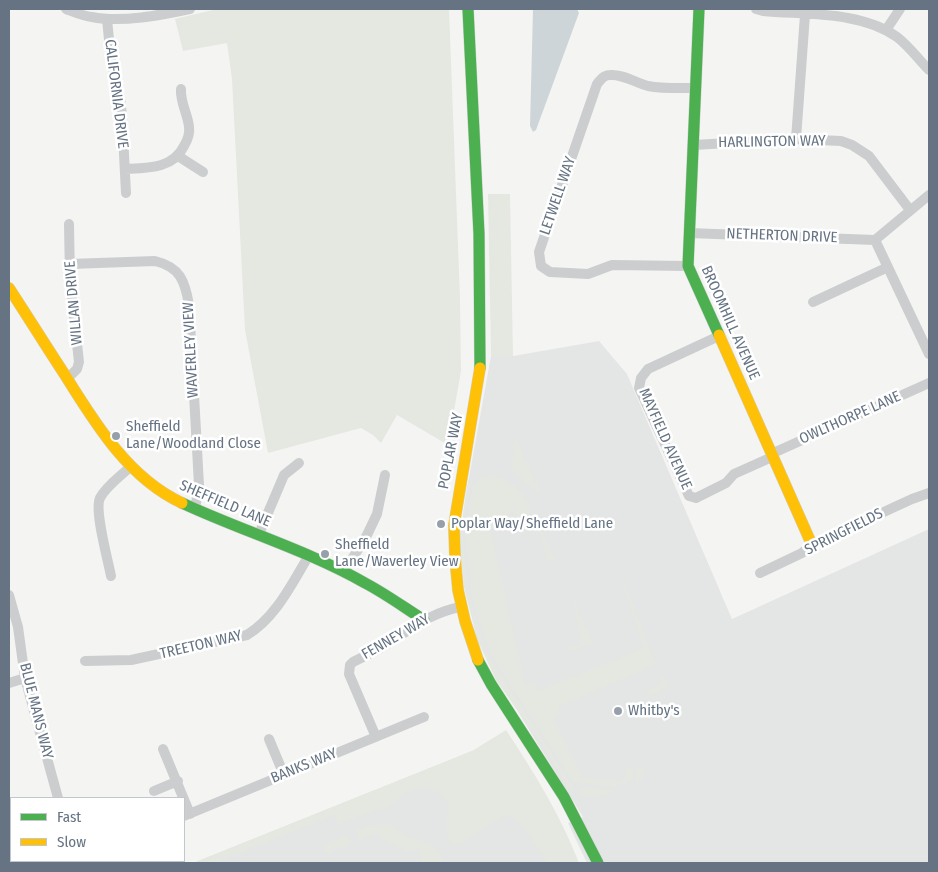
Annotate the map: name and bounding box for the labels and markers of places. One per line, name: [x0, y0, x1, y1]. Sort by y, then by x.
place label: Sheffield Lane/Woodland Close: [126, 418, 261, 453]
marker: Sheffield Lane/Woodland Close: [110, 430, 122, 442]
place label: Poplar Way/Sheffield Lane: [451, 515, 613, 533]
marker: Poplar Way/Sheffield Lane: [435, 518, 447, 530]
place label: Sheffield Lane/Waverley View: [335, 536, 458, 571]
marker: Sheffield Lane/Waverley View: [319, 548, 331, 560]
place label: Whitby's: [628, 702, 680, 720]
marker: Whitby's: [612, 705, 624, 717]

